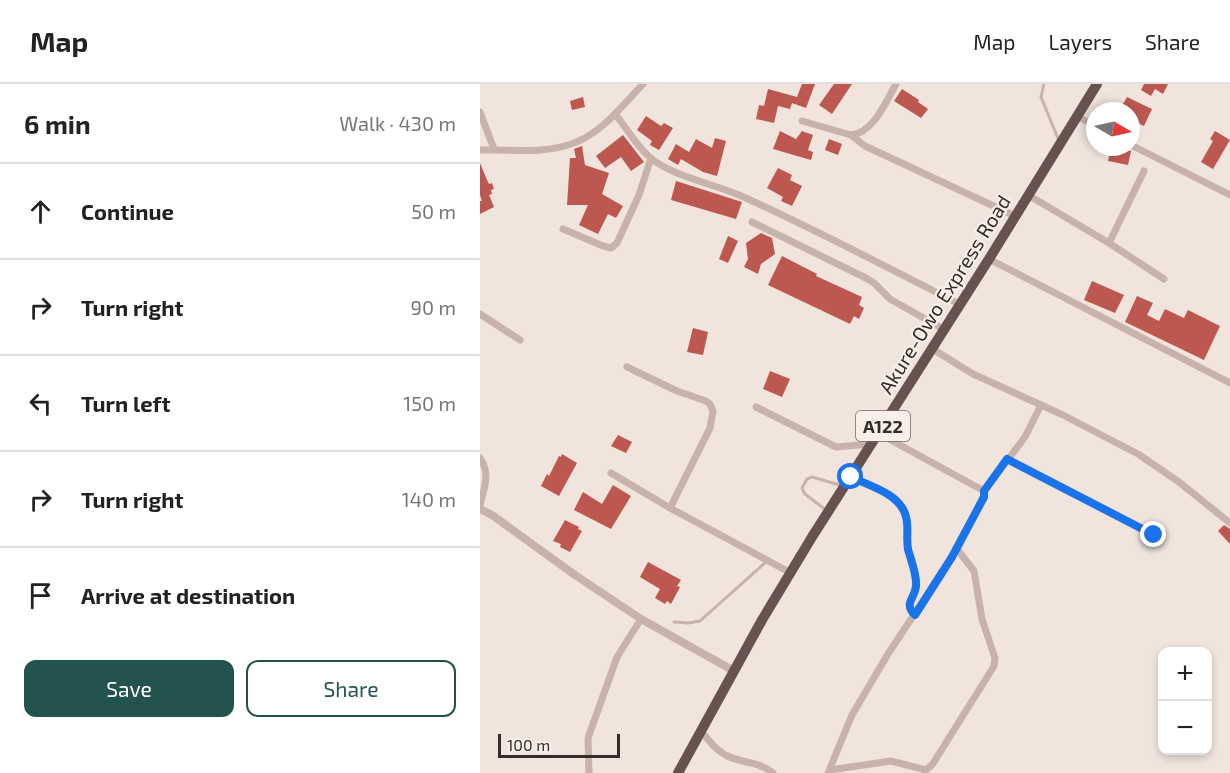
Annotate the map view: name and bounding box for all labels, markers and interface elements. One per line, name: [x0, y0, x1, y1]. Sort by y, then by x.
text: Map: [30, 24, 88, 58]
text: Map: [973, 29, 1015, 54]
text: Layers: [1048, 29, 1112, 54]
text: Share: [1145, 29, 1200, 54]
north arrow: [1086, 102, 1140, 156]
text: 6 min: [24, 108, 91, 139]
text: Walk · 430 m: [339, 111, 456, 135]
street label: Akure-Owo Express Road: [873, 190, 1015, 398]
icon: ahead: [24, 195, 57, 228]
text: Continue: [81, 198, 174, 224]
text: 50 m: [411, 199, 456, 223]
icon: right: [24, 291, 57, 324]
text: Turn right: [81, 294, 183, 320]
text: 90 m: [411, 295, 456, 319]
icon: left: [24, 387, 57, 420]
text: Turn left: [81, 390, 170, 416]
text: 150 m: [403, 391, 456, 415]
road number: A122: [856, 411, 910, 441]
route start: [837, 463, 863, 489]
icon: right: [24, 483, 57, 516]
text: Turn right: [81, 486, 183, 512]
text: 140 m: [402, 487, 456, 511]
route end: [1140, 521, 1166, 547]
icon: arrive: [24, 579, 57, 612]
text: Arrive at destination: [81, 582, 295, 608]
map controls: [1158, 647, 1212, 755]
button: +: [1158, 647, 1212, 701]
button: Save: [24, 660, 234, 717]
button: Share: [246, 660, 456, 717]
button: −: [1158, 701, 1212, 755]
scale bar: [498, 731, 620, 758]
text: 100 m: [507, 735, 550, 754]

